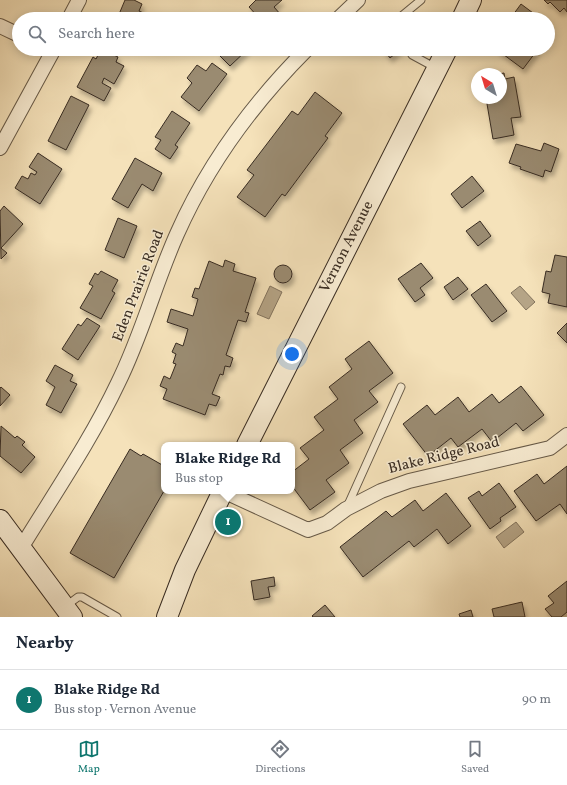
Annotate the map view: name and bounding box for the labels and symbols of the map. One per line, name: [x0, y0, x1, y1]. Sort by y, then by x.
north arrow: [471, 68, 507, 104]
street label: Vernon Avenue: [315, 198, 379, 296]
street label: Eden Prairie Road: [108, 227, 170, 345]
your location: [282, 344, 302, 364]
street label: Blake Ridge Road: [386, 432, 502, 480]
pin: 1: [215, 507, 241, 537]

